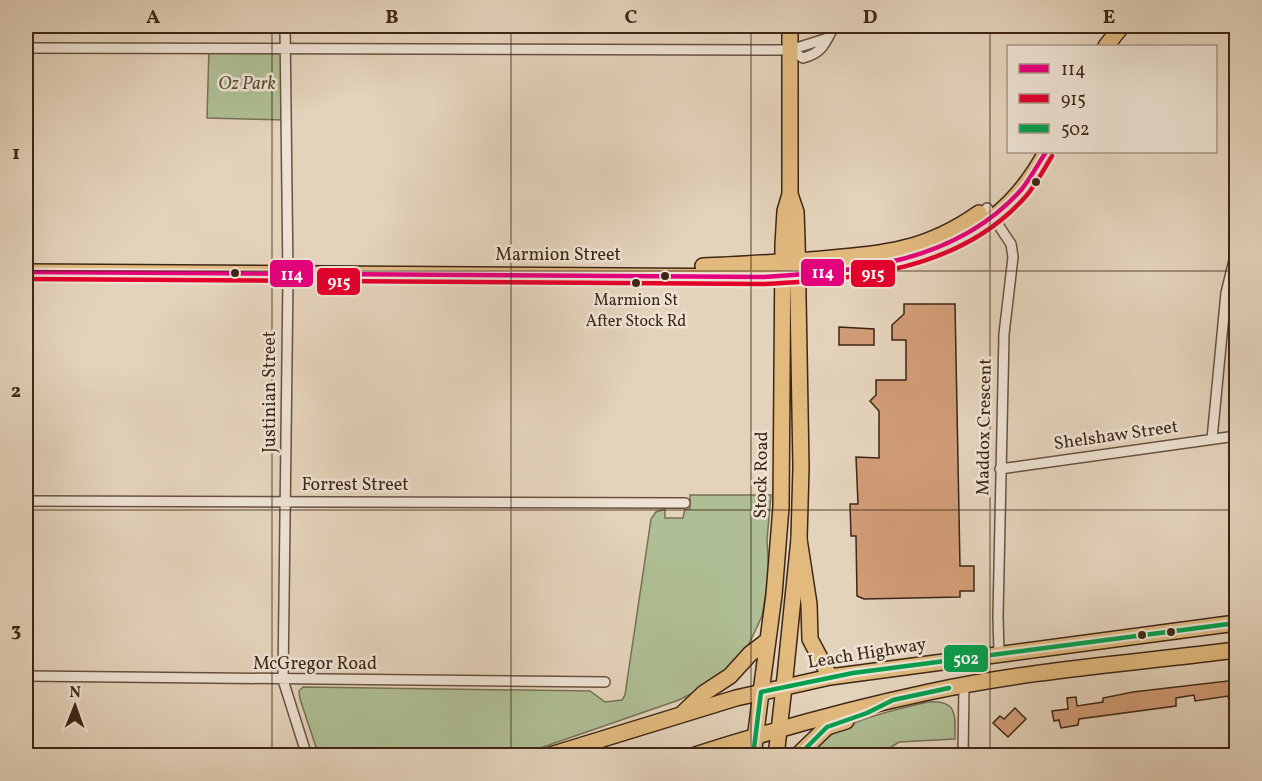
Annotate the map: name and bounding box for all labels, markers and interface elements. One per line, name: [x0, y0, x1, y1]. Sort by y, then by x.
text: A: [146, 4, 160, 32]
text: B: [385, 4, 399, 32]
text: C: [625, 4, 638, 32]
text: D: [863, 4, 877, 32]
text: E: [1103, 4, 1115, 32]
legend: [1007, 45, 1217, 153]
text: 114: [1061, 58, 1086, 83]
park label: Oz Park: [218, 72, 276, 97]
text: 915: [1061, 88, 1086, 113]
text: 502: [1061, 118, 1090, 143]
text: 1: [12, 140, 20, 168]
unlabelled marker: [1030, 176, 1042, 188]
street label: Marmion Street: [495, 243, 621, 268]
line badge: 114: [800, 258, 845, 287]
line badge: 114: [269, 259, 314, 288]
line badge: 915: [850, 259, 896, 288]
text: 114: [812, 263, 835, 285]
text: 915: [862, 264, 885, 286]
text: 114: [281, 265, 304, 287]
unlabelled marker: [229, 267, 241, 279]
line badge: 915: [316, 267, 361, 296]
unlabelled marker: [659, 270, 671, 282]
text: 915: [328, 272, 351, 294]
marker: Marmion St After Stock Rd: [630, 277, 642, 289]
place label: Marmion St After Stock Rd: [586, 290, 686, 333]
street label: Justinian Street: [258, 331, 283, 453]
street label: Maddox Crescent: [971, 358, 999, 496]
text: 2: [11, 378, 21, 406]
street label: Shelshaw Street: [1052, 415, 1180, 457]
street label: Stock Road: [749, 431, 775, 519]
street label: Forrest Street: [301, 473, 409, 498]
text: 3: [11, 617, 21, 645]
unlabelled marker: [1165, 626, 1177, 638]
unlabelled marker: [1136, 629, 1148, 641]
street label: Leach Highway: [806, 632, 928, 676]
line badge: 502: [943, 644, 989, 673]
text: 502: [953, 649, 979, 671]
street label: McGregor Road: [253, 652, 377, 677]
north arrow: [45, 676, 105, 736]
text: N: [69, 682, 82, 704]

